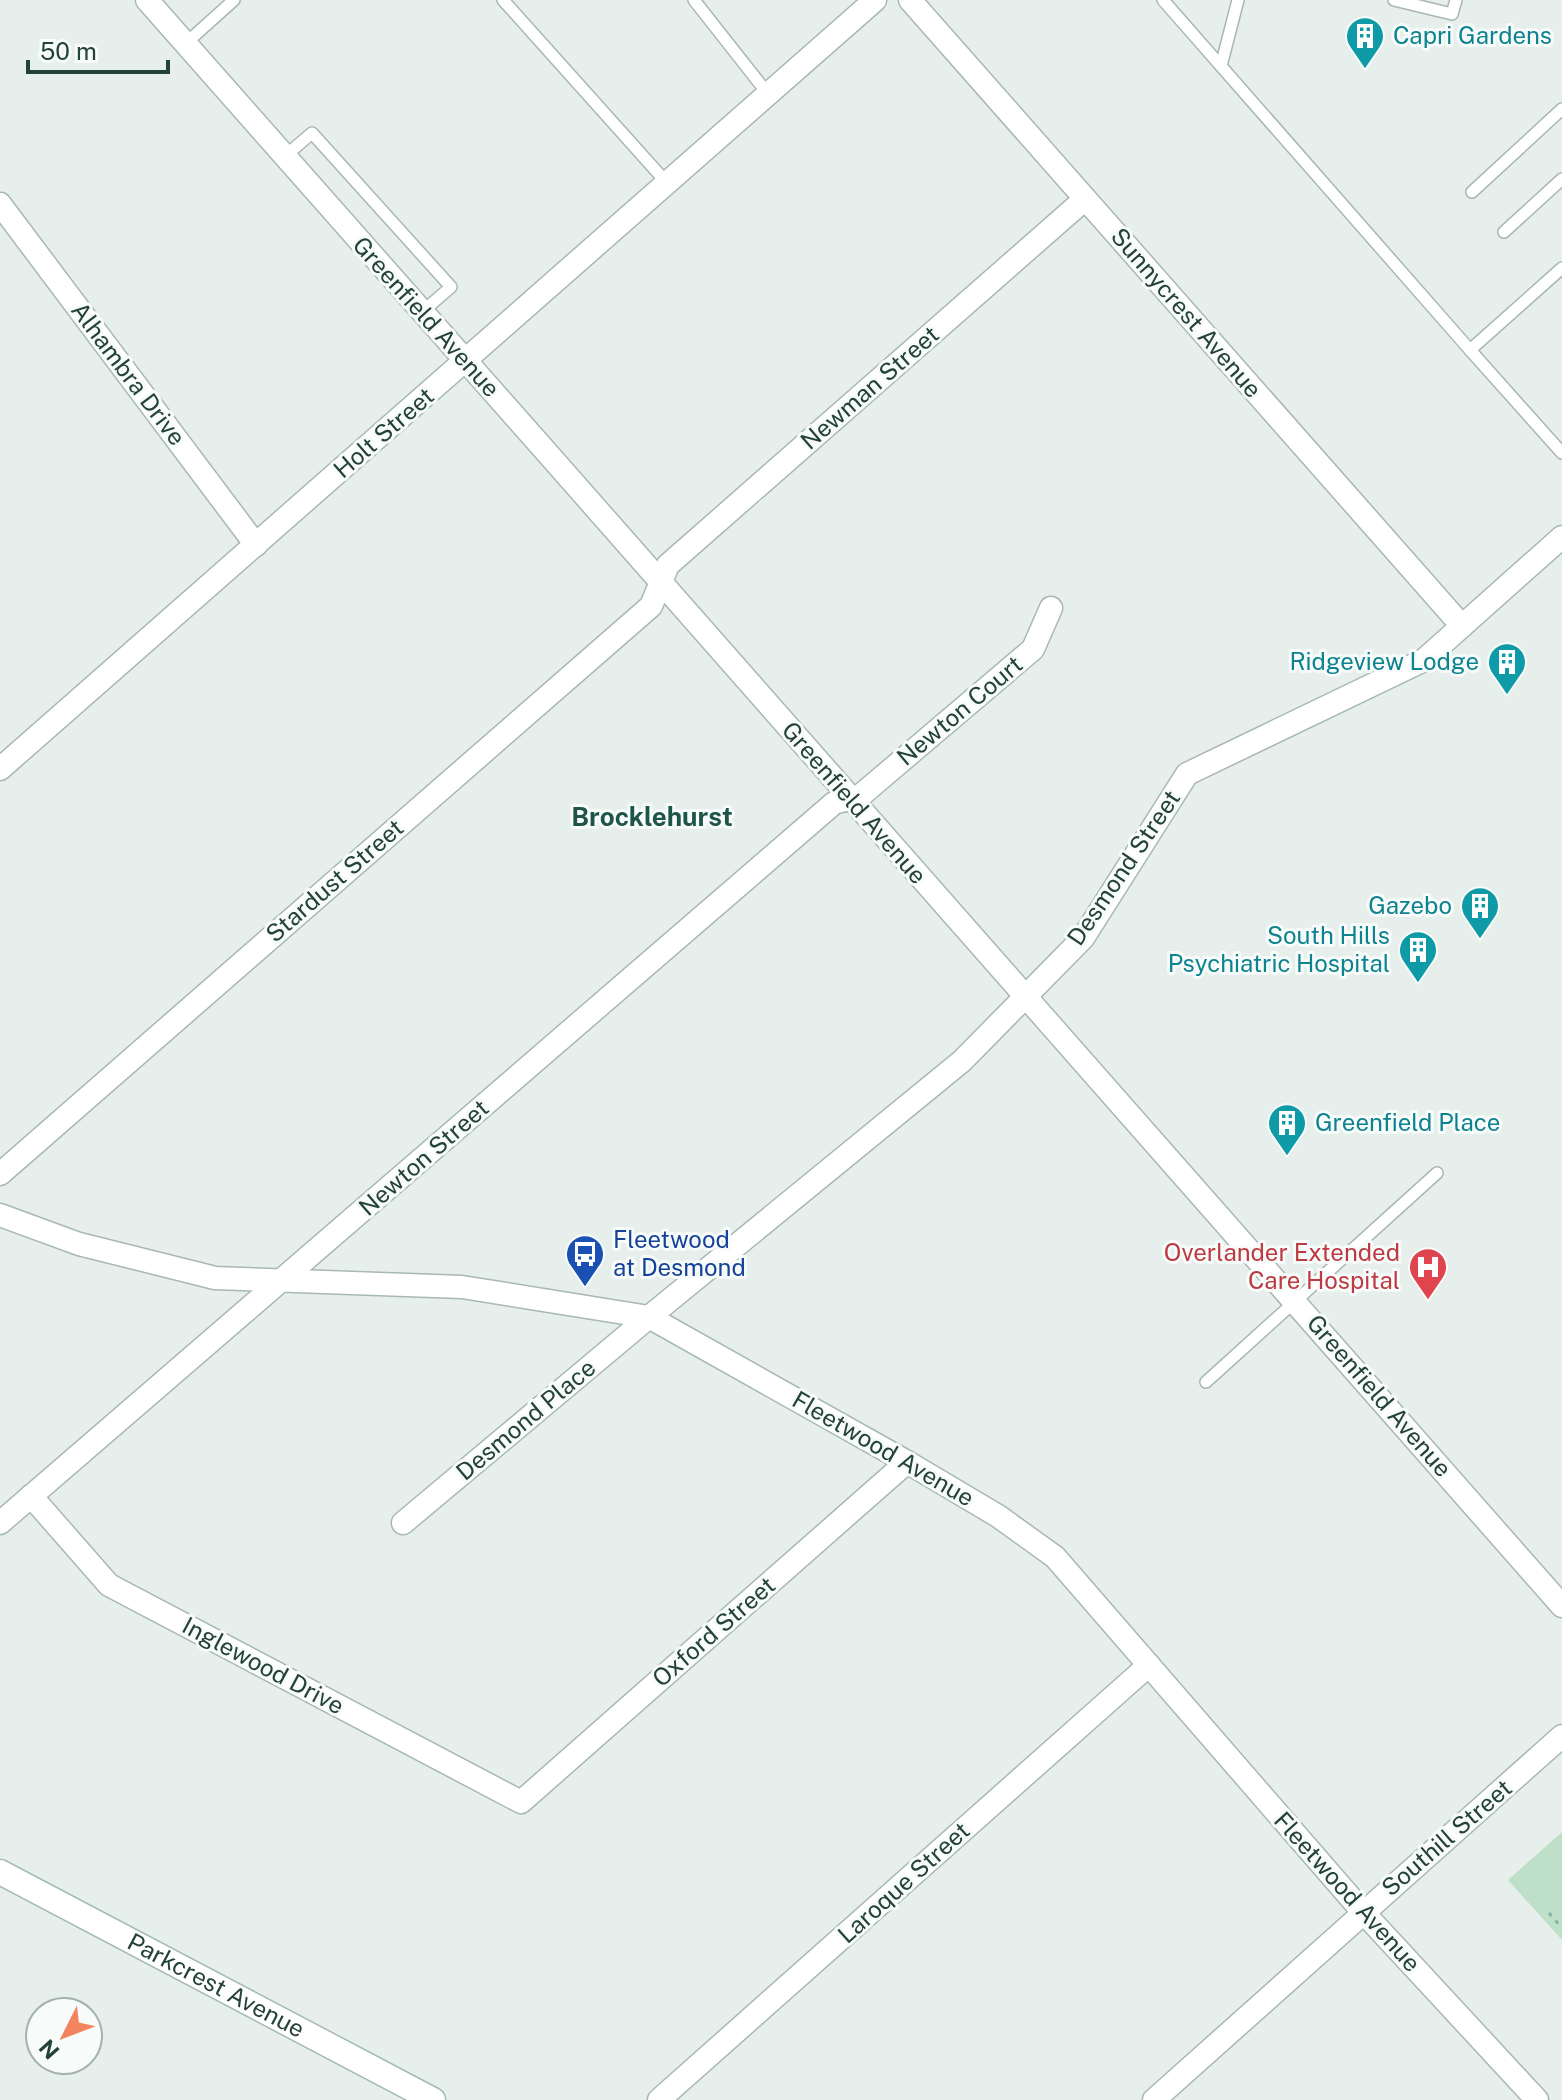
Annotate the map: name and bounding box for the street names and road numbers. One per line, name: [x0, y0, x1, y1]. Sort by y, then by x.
street label: Sunnycrest Avenue: [1106, 222, 1268, 403]
street label: Greenfield Avenue: [348, 231, 506, 402]
street label: Alhambra Drive: [66, 296, 192, 450]
street label: Newman Street: [795, 320, 944, 455]
street label: Holt Street: [328, 381, 439, 483]
street label: Newton Court: [891, 650, 1028, 771]
street label: Greenfield Avenue: [777, 716, 933, 889]
street label: Desmond Street: [1061, 785, 1185, 950]
street label: Stardust Street: [260, 813, 409, 947]
street label: Newton Street: [353, 1093, 494, 1221]
street label: Greenfield Avenue: [1302, 1309, 1458, 1482]
street label: Desmond Place: [450, 1353, 601, 1486]
street label: Fleetwood Avenue: [788, 1385, 979, 1512]
street label: Oxford Street: [646, 1570, 780, 1692]
street label: Inglewood Drive: [178, 1611, 349, 1719]
street label: Southill Street: [1376, 1773, 1517, 1901]
street label: Fleetwood Avenue: [1269, 1806, 1427, 1977]
street label: Laroque Street: [832, 1816, 975, 1949]
street label: Parkcrest Avenue: [123, 1927, 310, 2043]

